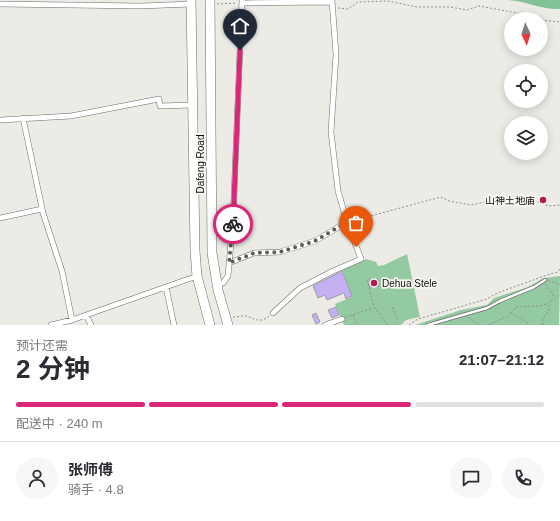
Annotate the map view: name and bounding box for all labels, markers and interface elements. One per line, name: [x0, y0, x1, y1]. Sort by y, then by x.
pin: [223, 9, 257, 50]
north arrow: [504, 12, 548, 56]
map controls: [504, 12, 548, 160]
icon: home: [229, 15, 251, 37]
button: locate: [504, 64, 548, 108]
button: layers: [504, 116, 548, 160]
street label: Dafeng Road: [195, 135, 206, 193]
place label: 山神土地庙: [485, 195, 535, 206]
marker: 山神土地庙: [538, 195, 548, 205]
courier: [213, 204, 253, 244]
pin: [339, 206, 373, 247]
icon: bag: [345, 212, 367, 234]
icon: bike: [222, 213, 244, 235]
marker: Dehua Stele: [369, 278, 379, 288]
place label: Dehua Stele: [382, 278, 437, 289]
text: 预计还需: [16, 338, 68, 353]
text: 21:07–21:12: [459, 351, 544, 368]
text: 2 分钟: [16, 354, 90, 384]
text: 配送中 · 240 m: [16, 416, 103, 431]
button: person: [16, 457, 58, 499]
button: chat: [450, 457, 492, 499]
button: phone: [502, 457, 544, 499]
text: 张师傅: [68, 461, 113, 478]
text: 骑手 · 4.8: [68, 482, 124, 497]

